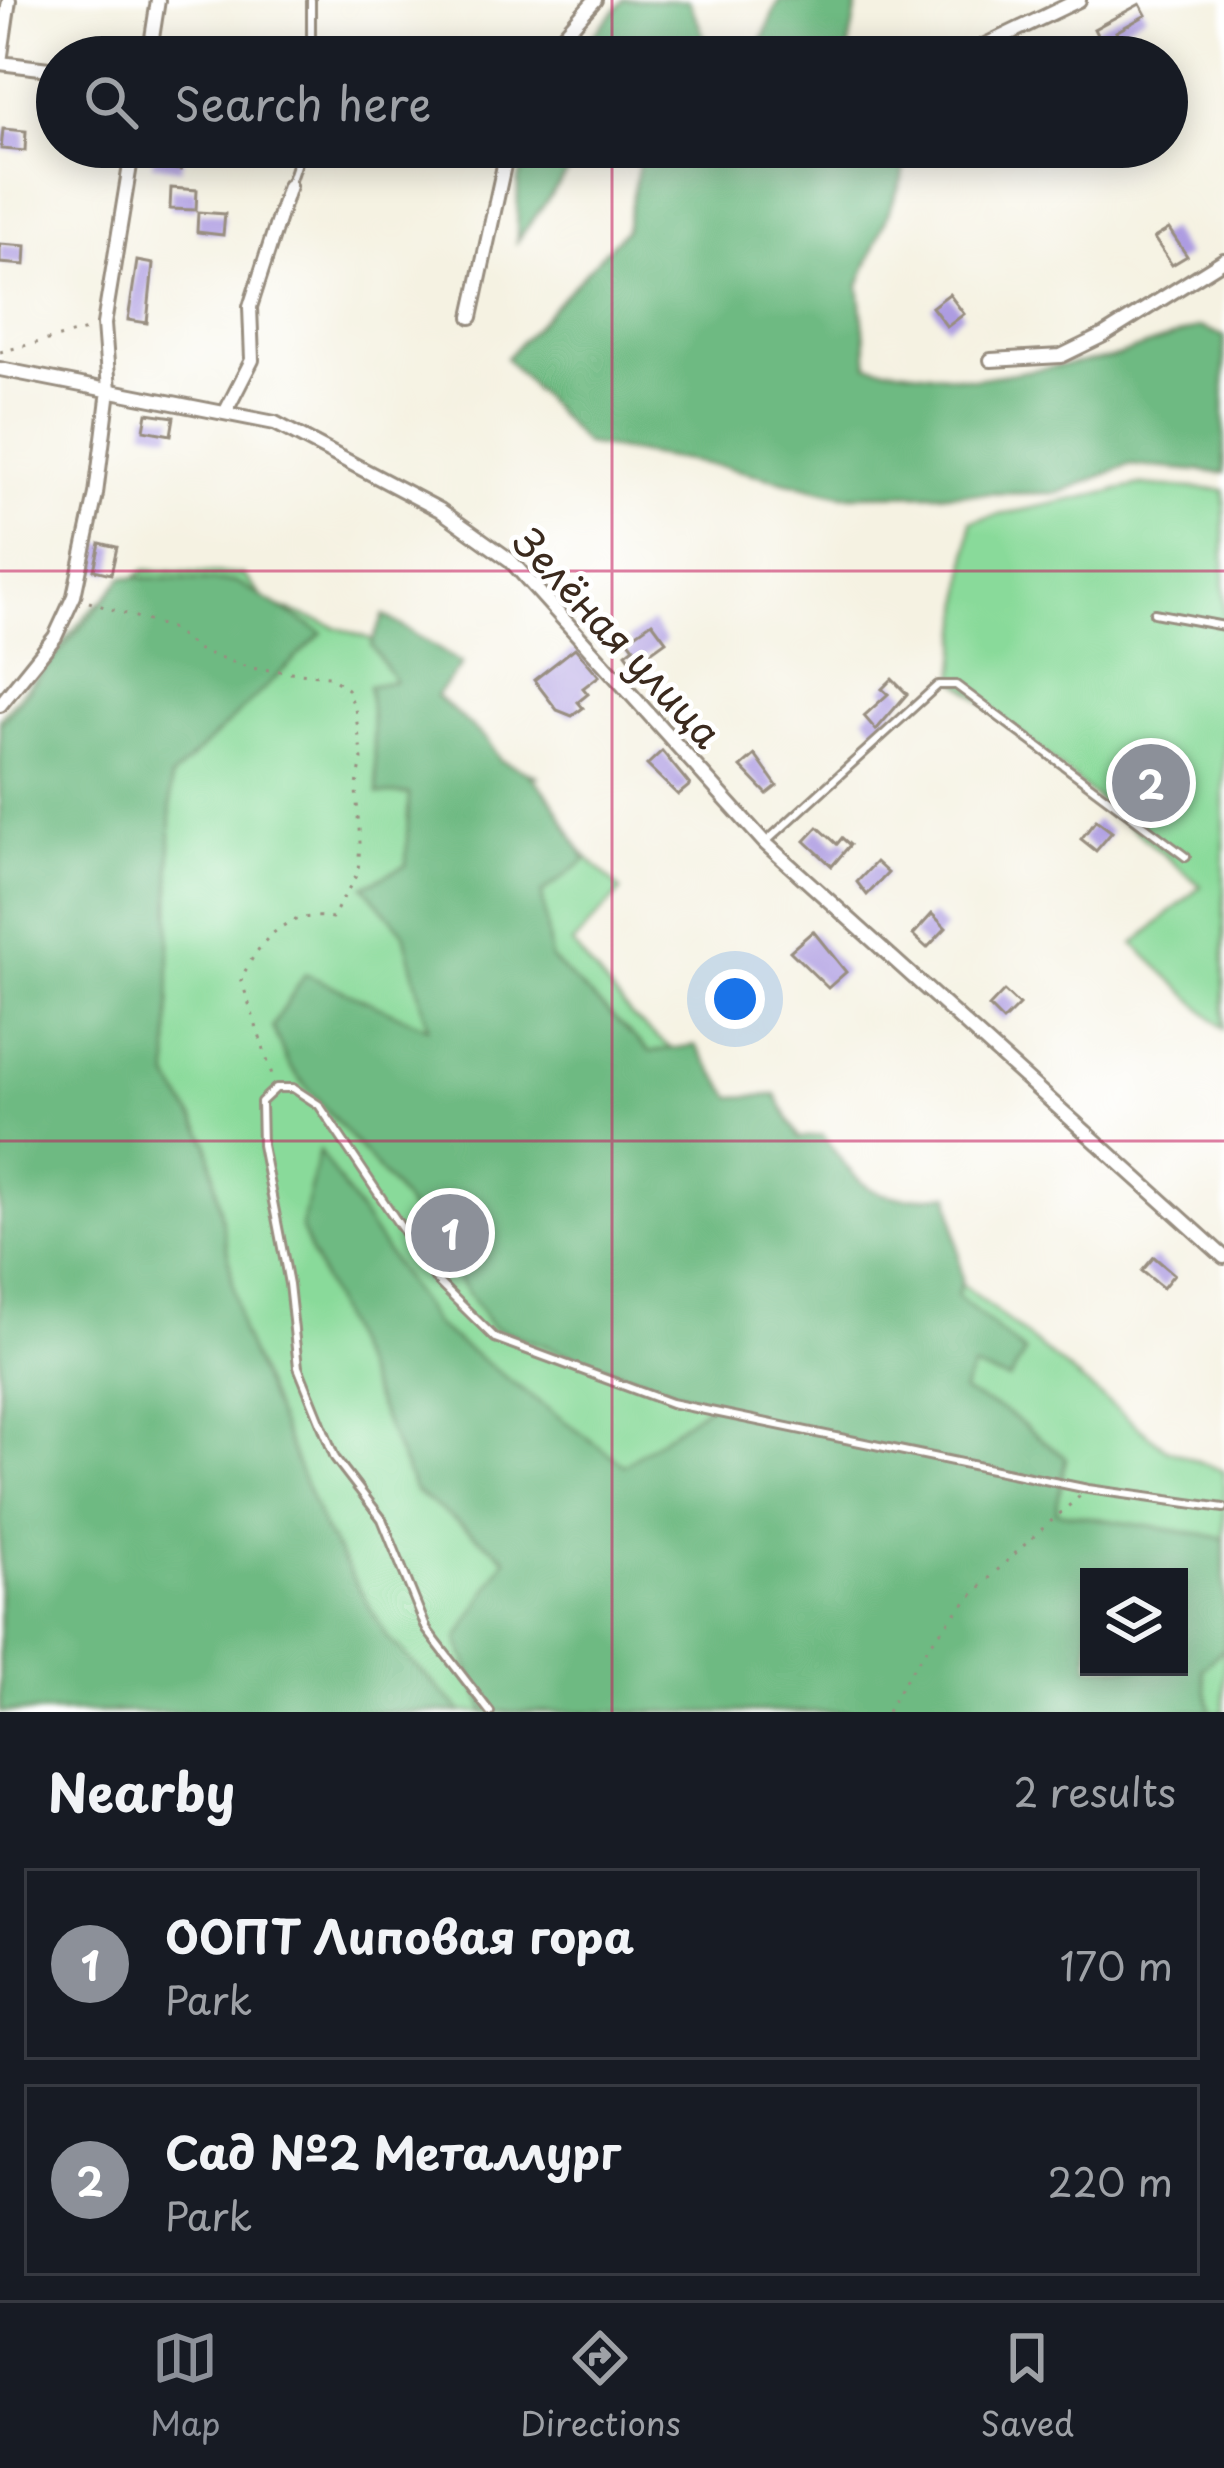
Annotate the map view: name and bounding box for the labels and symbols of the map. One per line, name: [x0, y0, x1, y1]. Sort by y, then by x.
street label: Зелёная улица: [501, 513, 737, 760]
pin: 2: [1112, 738, 1190, 828]
your location: [705, 969, 765, 1029]
pin: 1: [411, 1188, 489, 1278]

